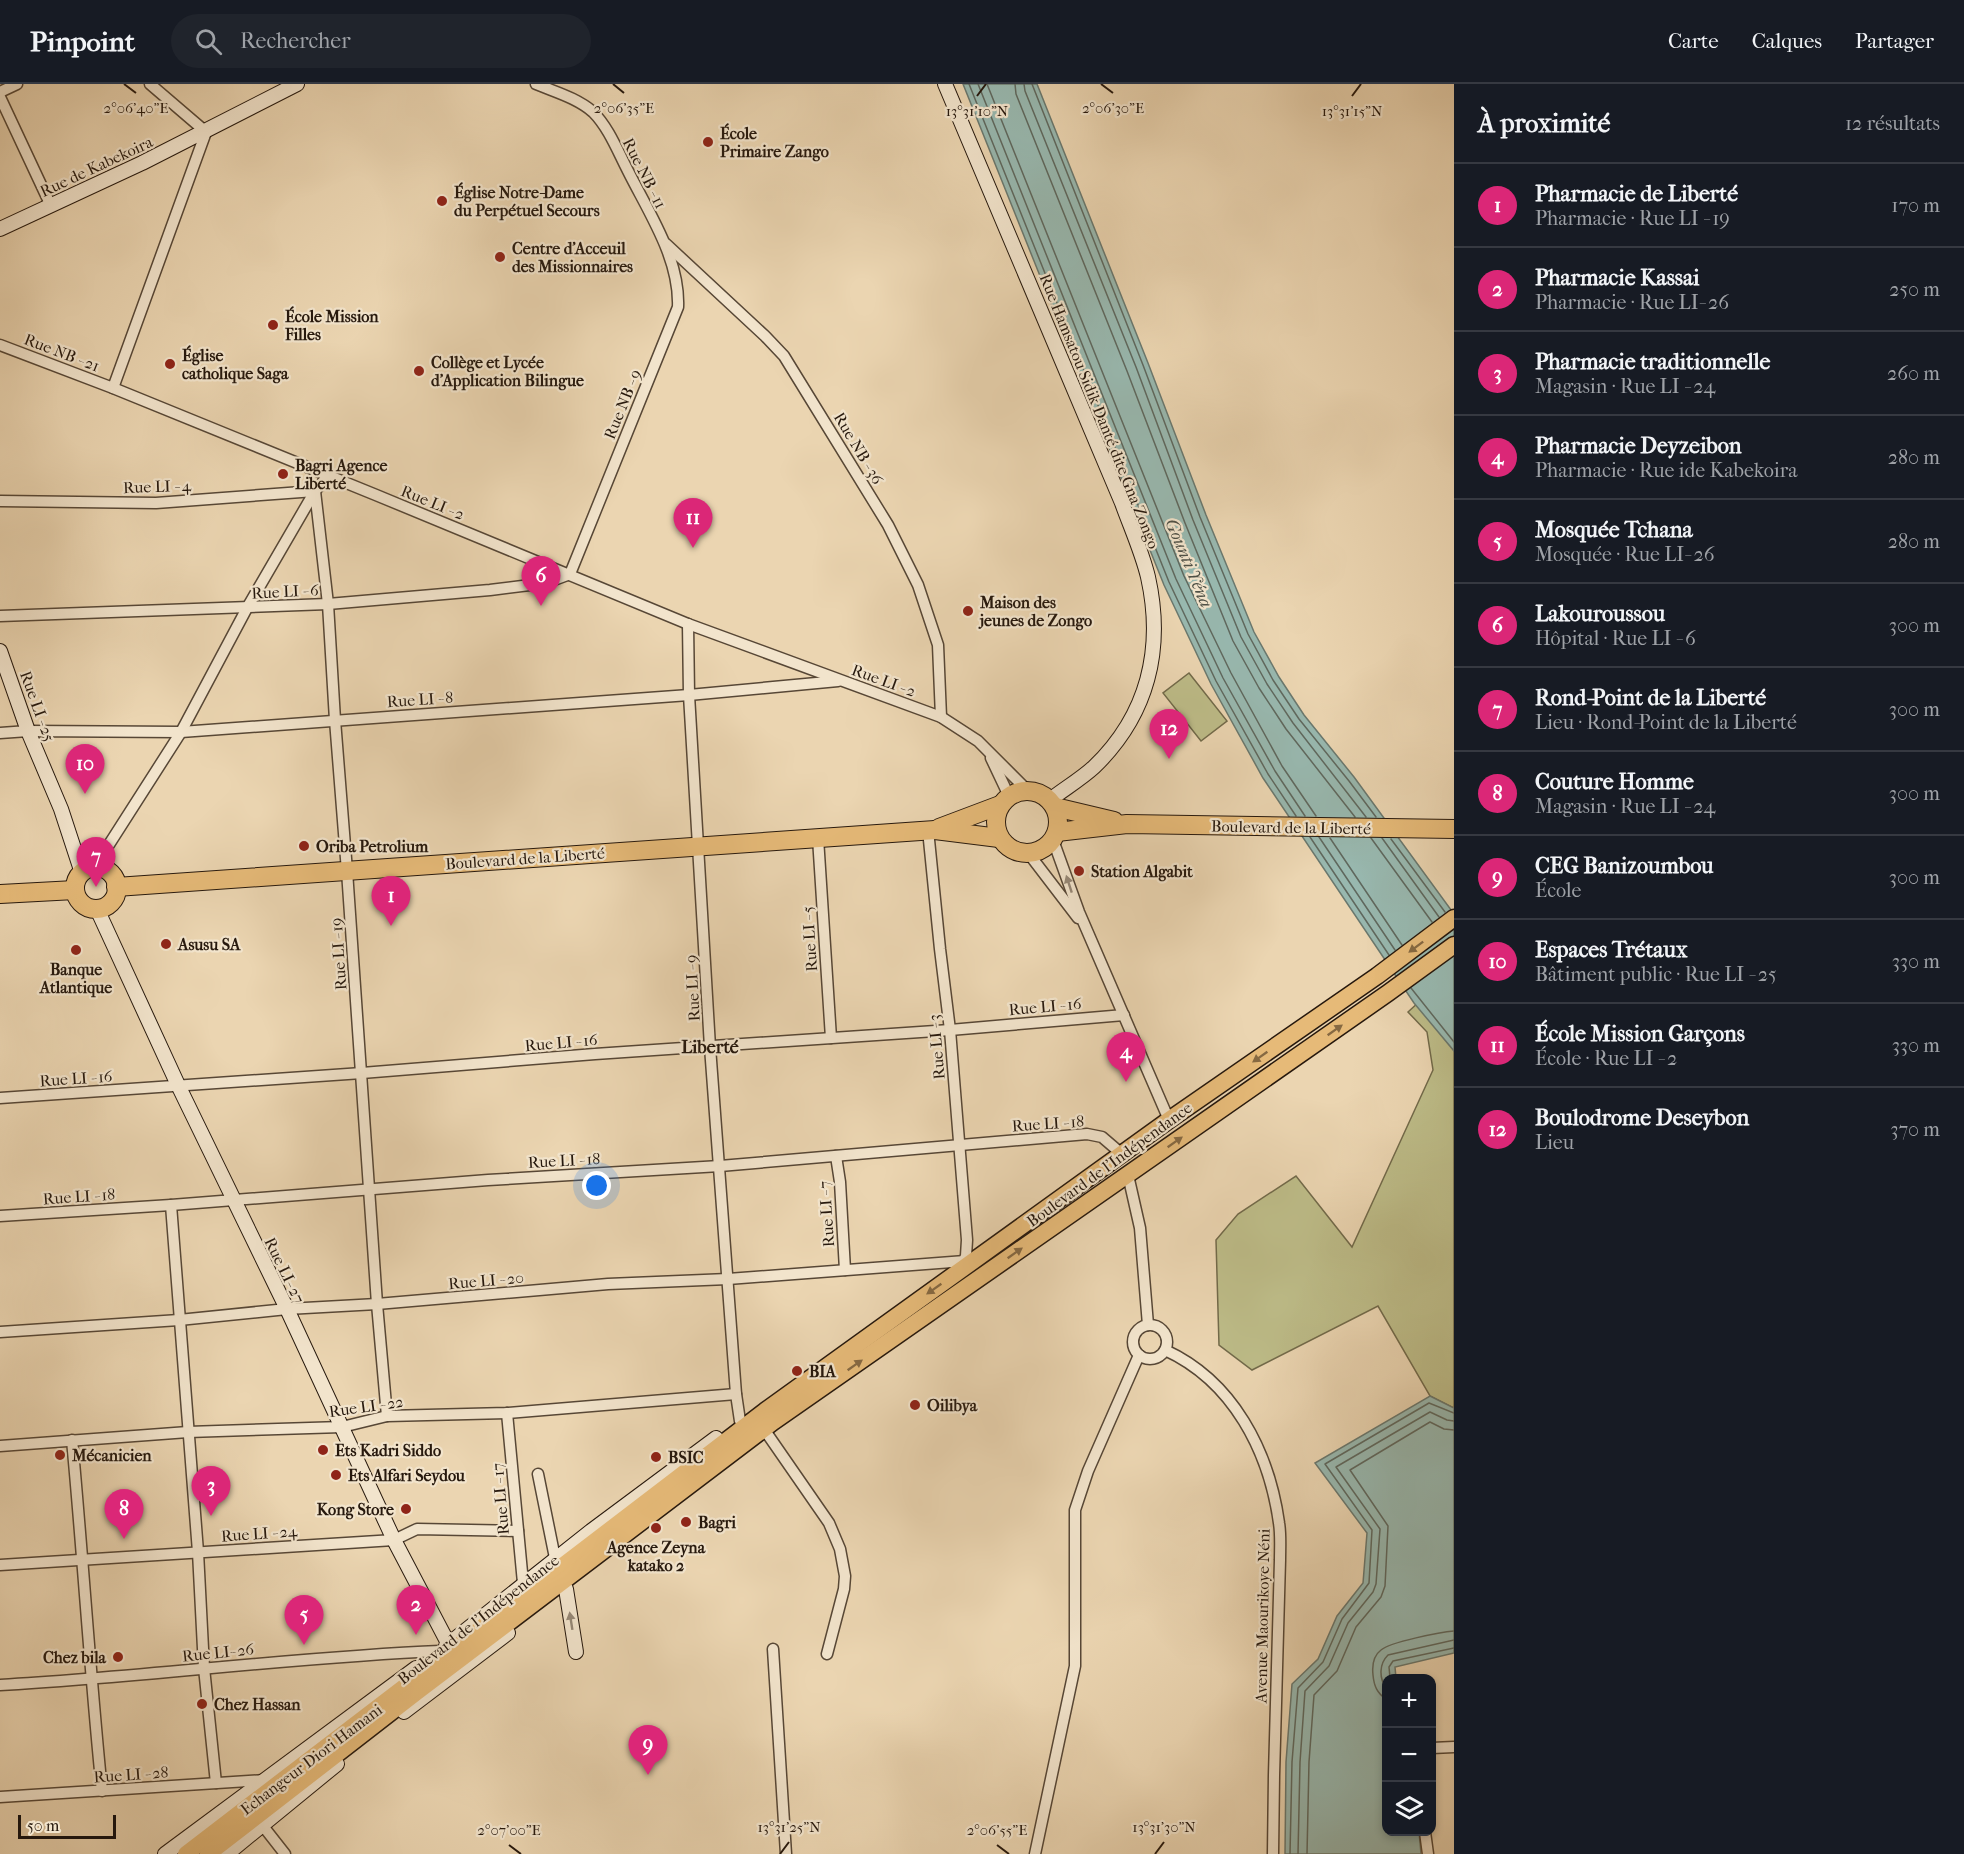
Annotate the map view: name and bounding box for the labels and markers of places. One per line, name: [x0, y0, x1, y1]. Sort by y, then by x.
place label: École Primaire Zango: [720, 123, 829, 162]
marker: École Primaire Zango: [701, 135, 715, 149]
place label: Église Notre-Dame du Perpétuel Secours: [454, 182, 600, 221]
marker: Église Notre-Dame du Perpétuel Secours: [435, 194, 449, 208]
place label: Centre d'Acceuil des Missionnaires: [512, 239, 633, 276]
marker: Centre d'Acceuil des Missionnaires: [493, 250, 507, 264]
place label: École Mission Filles: [284, 306, 379, 344]
marker: École Mission Filles: [266, 318, 280, 332]
place label: Église catholique Saga: [182, 345, 289, 384]
place label: Collège et Lycée d’Application Bilingue: [431, 353, 584, 391]
marker: Église catholique Saga: [163, 357, 177, 371]
marker: Collège et Lycée d’Application Bilingue: [412, 364, 426, 378]
place label: Bagri Agence Liberté: [295, 456, 388, 493]
marker: Bagri Agence Liberté: [276, 467, 290, 481]
pin: 11: [674, 498, 712, 548]
pin: 6: [522, 556, 560, 606]
place label: Maison des jeunes de Zongo: [978, 593, 1092, 631]
marker: Maison des jeunes de Zongo: [961, 604, 975, 618]
pin: 12: [1150, 710, 1188, 759]
pin: 10: [66, 744, 104, 794]
place label: Oriba Petrolium: [316, 837, 429, 856]
pin: 7: [76, 838, 116, 887]
marker: Oriba Petrolium: [297, 839, 311, 853]
place label: Station Algabit: [1091, 862, 1193, 882]
marker: Station Algabit: [1072, 864, 1086, 878]
pin: 1: [372, 876, 410, 926]
place label: Asusu SA: [177, 935, 241, 954]
marker: Asusu SA: [159, 937, 173, 951]
marker: Banque Atlantique: [69, 943, 83, 957]
place label: Banque Atlantique: [39, 960, 112, 998]
pin: 4: [1106, 1032, 1146, 1082]
place label: BIA: [809, 1362, 837, 1381]
marker: BIA: [790, 1364, 804, 1378]
place label: Oilibya: [927, 1396, 978, 1416]
marker: Oilibya: [908, 1398, 922, 1412]
place label: Ets Kadri Siddo: [335, 1441, 441, 1460]
marker: Ets Kadri Siddo: [316, 1443, 330, 1457]
place label: Mécanicien: [71, 1446, 152, 1465]
marker: Mécanicien: [53, 1448, 67, 1462]
place label: BSIC: [668, 1448, 704, 1467]
marker: BSIC: [649, 1450, 663, 1464]
pin: 3: [192, 1466, 230, 1516]
place label: Ets Alfari Seydou: [348, 1466, 466, 1486]
marker: Ets Alfari Seydou: [329, 1468, 343, 1482]
pin: 8: [104, 1490, 144, 1539]
place label: Kong Store: [317, 1500, 394, 1520]
marker: Kong Store: [399, 1502, 413, 1516]
place label: Bagri: [698, 1513, 736, 1533]
marker: Bagri: [679, 1515, 693, 1529]
marker: Agence Zeyna katako 2: [649, 1521, 663, 1535]
place label: Agence Zeyna katako 2: [606, 1538, 706, 1575]
pin: 2: [396, 1586, 436, 1635]
pin: 5: [284, 1596, 324, 1645]
place label: Chez bila: [43, 1648, 107, 1667]
marker: Chez bila: [111, 1650, 125, 1664]
place label: Chez Hassan: [214, 1695, 301, 1714]
marker: Chez Hassan: [195, 1697, 209, 1711]
pin: 9: [628, 1726, 668, 1775]

